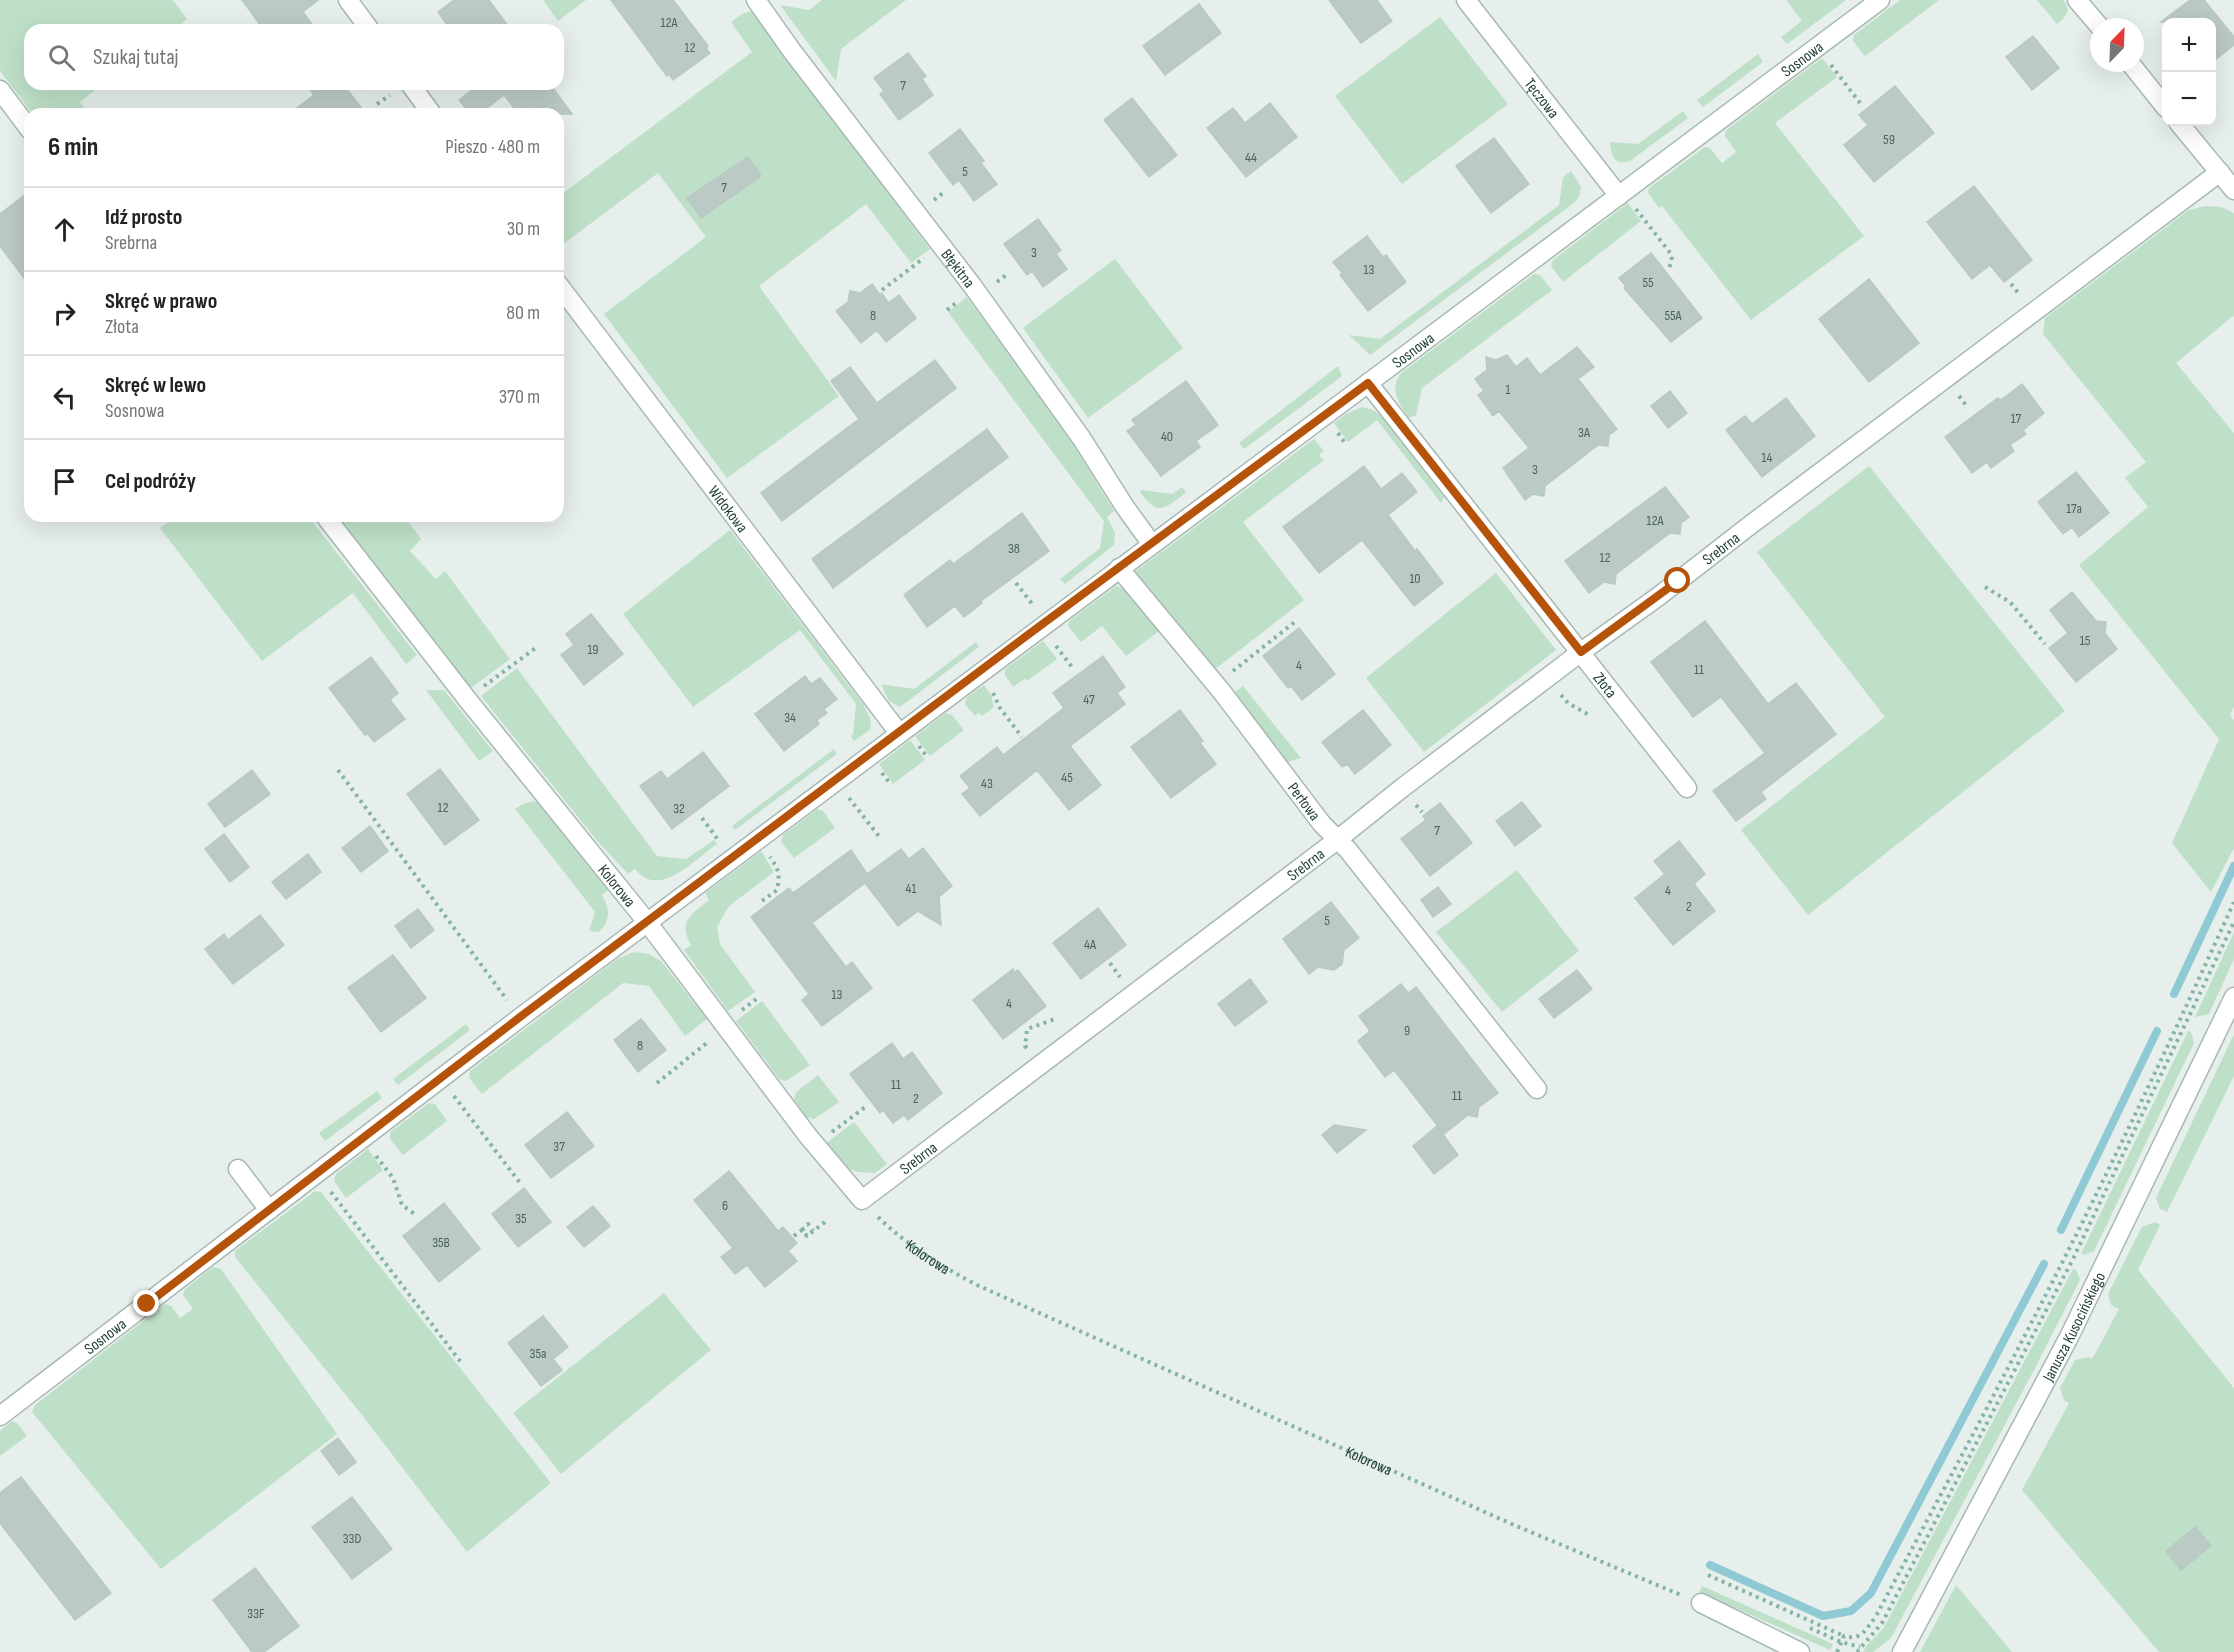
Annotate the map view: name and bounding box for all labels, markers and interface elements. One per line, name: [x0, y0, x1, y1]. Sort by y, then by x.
house number: 12A: [661, 14, 678, 31]
north arrow: [2090, 18, 2144, 72]
map controls: [2162, 18, 2216, 126]
button: +: [2162, 18, 2216, 72]
search box: [24, 24, 564, 90]
street label: Sosnowa: [1778, 38, 1827, 82]
house number: 12: [685, 39, 696, 56]
icon: search: [45, 41, 78, 74]
text: Szukaj tutaj: [93, 44, 179, 71]
button: −: [2162, 72, 2216, 126]
street label: Tęczowa: [1520, 75, 1563, 122]
house number: 7: [900, 77, 906, 94]
house number: 59: [1883, 131, 1895, 148]
text: 6 min: [48, 132, 98, 163]
text: Pieszo · 480 m: [445, 135, 540, 159]
house number: 44: [1245, 149, 1257, 166]
house number: 5: [962, 163, 968, 180]
house number: 7: [721, 179, 727, 196]
text: Idź prosto: [105, 204, 182, 231]
icon: ahead: [48, 213, 81, 246]
text: 30 m: [507, 217, 540, 241]
text: Srebrna: [105, 231, 157, 255]
house number: 3: [1031, 244, 1037, 261]
street label: Błękitna: [937, 246, 978, 292]
house number: 13: [1364, 261, 1375, 278]
house number: 55: [1642, 274, 1654, 291]
text: Skręć w prawo: [105, 288, 217, 315]
icon: right: [48, 297, 81, 330]
text: 80 m: [506, 301, 540, 325]
house number: 8: [870, 307, 876, 324]
house number: 55A: [1664, 307, 1683, 324]
text: Złota: [105, 315, 139, 339]
street label: Sosnowa: [1389, 329, 1438, 373]
text: Skręć w lewo: [105, 372, 206, 399]
icon: left: [48, 381, 81, 414]
house number: 1: [1506, 381, 1511, 398]
text: 370 m: [499, 385, 540, 409]
text: Sosnowa: [105, 399, 164, 423]
house number: 17: [2011, 410, 2022, 427]
house number: 3A: [1578, 424, 1591, 441]
house number: 40: [1161, 428, 1173, 445]
house number: 14: [1762, 449, 1773, 466]
house number: 3: [1532, 461, 1538, 478]
icon: arrive: [48, 465, 81, 498]
text: Cel podróży: [105, 468, 196, 495]
street label: Widokowa: [703, 482, 751, 537]
house number: 17a: [2066, 500, 2082, 517]
house number: 12A: [1647, 512, 1664, 529]
street label: Srebrna: [1699, 529, 1744, 570]
house number: 38: [1008, 540, 1020, 557]
house number: 12: [1600, 549, 1611, 566]
route start: [1664, 567, 1690, 593]
house number: 10: [1409, 570, 1421, 587]
house number: 15: [2080, 632, 2091, 649]
house number: 19: [587, 641, 599, 658]
house number: 4: [1296, 657, 1302, 674]
house number: 11: [1694, 661, 1704, 678]
street label: Złota: [1589, 669, 1620, 702]
house number: 47: [1083, 691, 1095, 708]
house number: 34: [784, 709, 796, 726]
house number: 45: [1061, 769, 1073, 786]
house number: 43: [981, 775, 993, 792]
street label: Perłowa: [1283, 779, 1324, 825]
house number: 12: [438, 799, 449, 816]
house number: 32: [673, 800, 685, 817]
house number: 7: [1434, 822, 1440, 839]
street label: Srebrna: [1284, 845, 1329, 885]
street label: Kolorowa: [593, 861, 639, 911]
house number: 41: [906, 880, 916, 897]
house number: 4: [1665, 882, 1671, 899]
house number: 2: [1686, 898, 1692, 915]
house number: 5: [1324, 912, 1330, 929]
house number: 4A: [1084, 936, 1097, 953]
house number: 13: [832, 986, 843, 1003]
house number: 4: [1006, 995, 1012, 1012]
house number: 9: [1404, 1022, 1410, 1039]
house number: 8: [637, 1037, 643, 1054]
house number: 11: [891, 1076, 901, 1093]
house number: 11: [1452, 1087, 1462, 1104]
house number: 2: [913, 1090, 919, 1107]
house number: 37: [553, 1138, 565, 1155]
street label: Srebrna: [896, 1139, 941, 1179]
house number: 6: [722, 1197, 728, 1214]
house number: 35: [515, 1210, 527, 1227]
house number: 35B: [432, 1234, 450, 1251]
street label: Kolorowa: [901, 1236, 953, 1279]
street label: Janusza Kusocińskiego: [2039, 1269, 2110, 1386]
route end: [133, 1290, 159, 1316]
street label: Sosnowa: [81, 1315, 130, 1359]
house number: 35a: [530, 1345, 546, 1362]
street label: Kolorowa: [1342, 1443, 1395, 1480]
house number: 33D: [343, 1530, 361, 1547]
house number: 33F: [247, 1605, 265, 1622]

